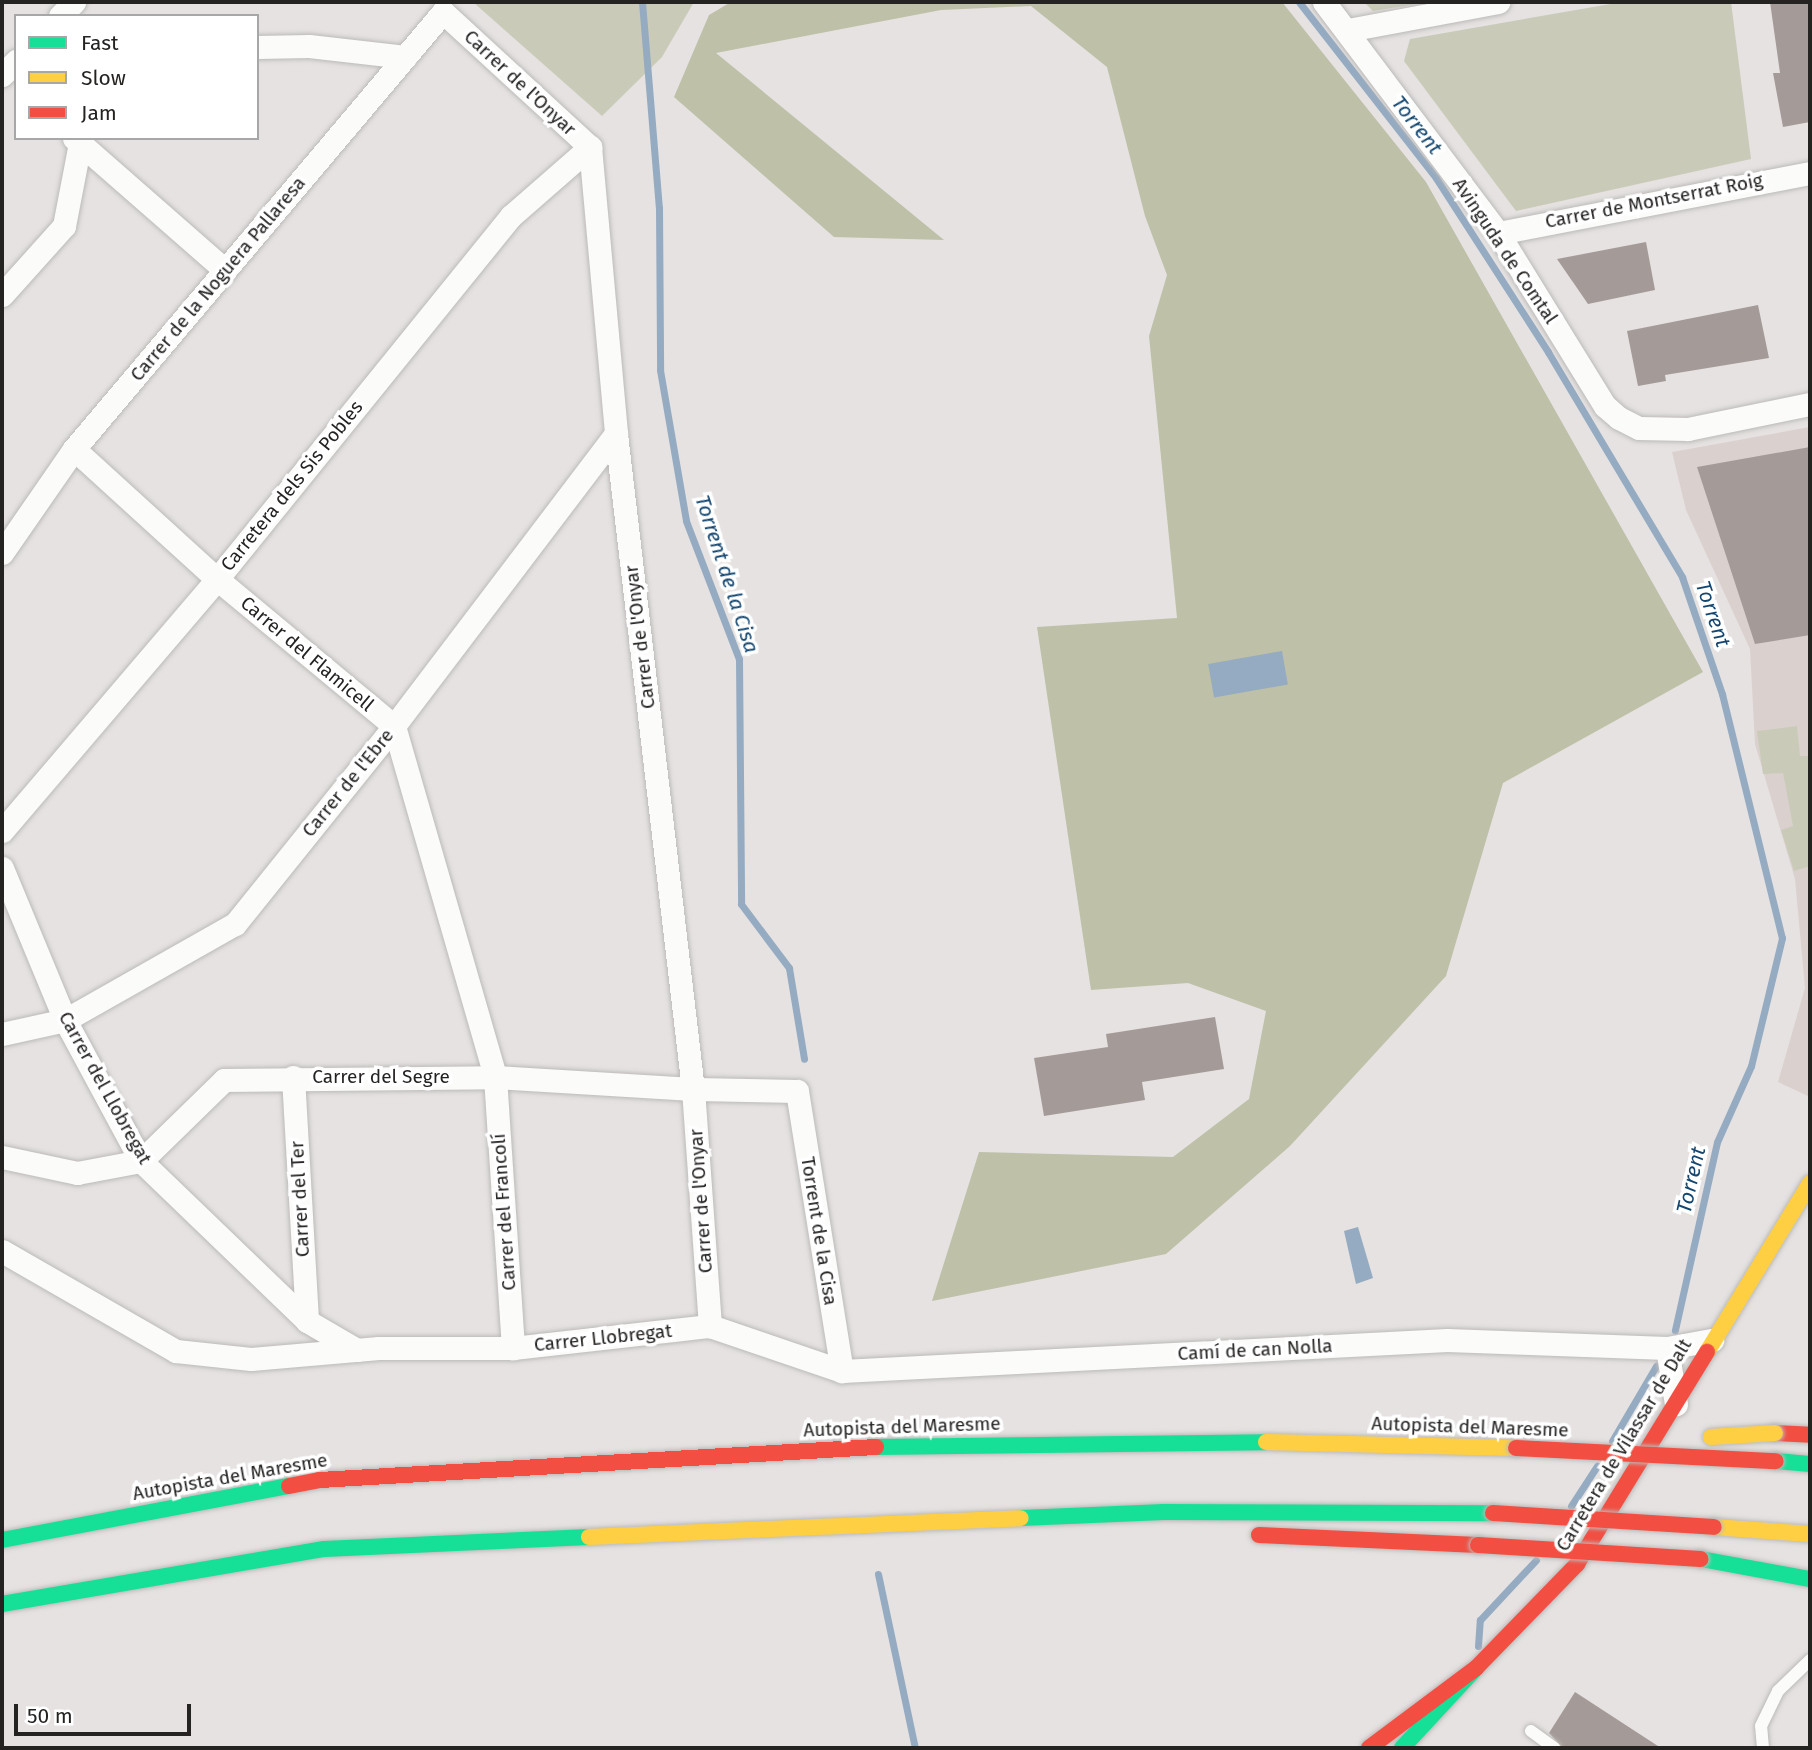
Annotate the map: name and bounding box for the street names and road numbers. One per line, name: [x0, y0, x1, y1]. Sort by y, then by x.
street label: Carrer de l'Onyar: [459, 25, 581, 141]
street label: Carrer de Montserrat Roig: [1543, 169, 1765, 233]
street label: Carrer de la Noguera Pallaresa: [126, 172, 310, 386]
street label: Avinguda de Comtal: [1448, 174, 1562, 328]
street label: Carretera dels Sis Pobles: [216, 396, 368, 576]
street label: Carrer de l'Onyar: [620, 564, 660, 710]
street label: Carrer del Flamicell: [236, 592, 378, 716]
street label: Carrer de l'Ebre: [297, 724, 399, 842]
street label: Carrer del Llobregat: [54, 1008, 156, 1168]
street label: Carrer del Segre: [312, 1066, 450, 1088]
street label: Carrer de l'Onyar: [685, 1128, 717, 1274]
street label: Carrer del Francolí: [487, 1133, 521, 1291]
street label: Carrer del Ter: [286, 1140, 314, 1258]
street label: Torrent de la Cisa: [796, 1155, 842, 1307]
street label: Carrer Llobregat: [533, 1319, 673, 1357]
street label: Camí de can Nolla: [1177, 1335, 1333, 1365]
street label: Carretera de Vilassar de Dalt: [1551, 1335, 1697, 1555]
street label: Autopista del Maresme: [803, 1412, 1001, 1442]
street label: Autopista del Maresme: [1371, 1412, 1569, 1442]
street label: Autopista del Maresme: [131, 1449, 329, 1505]

